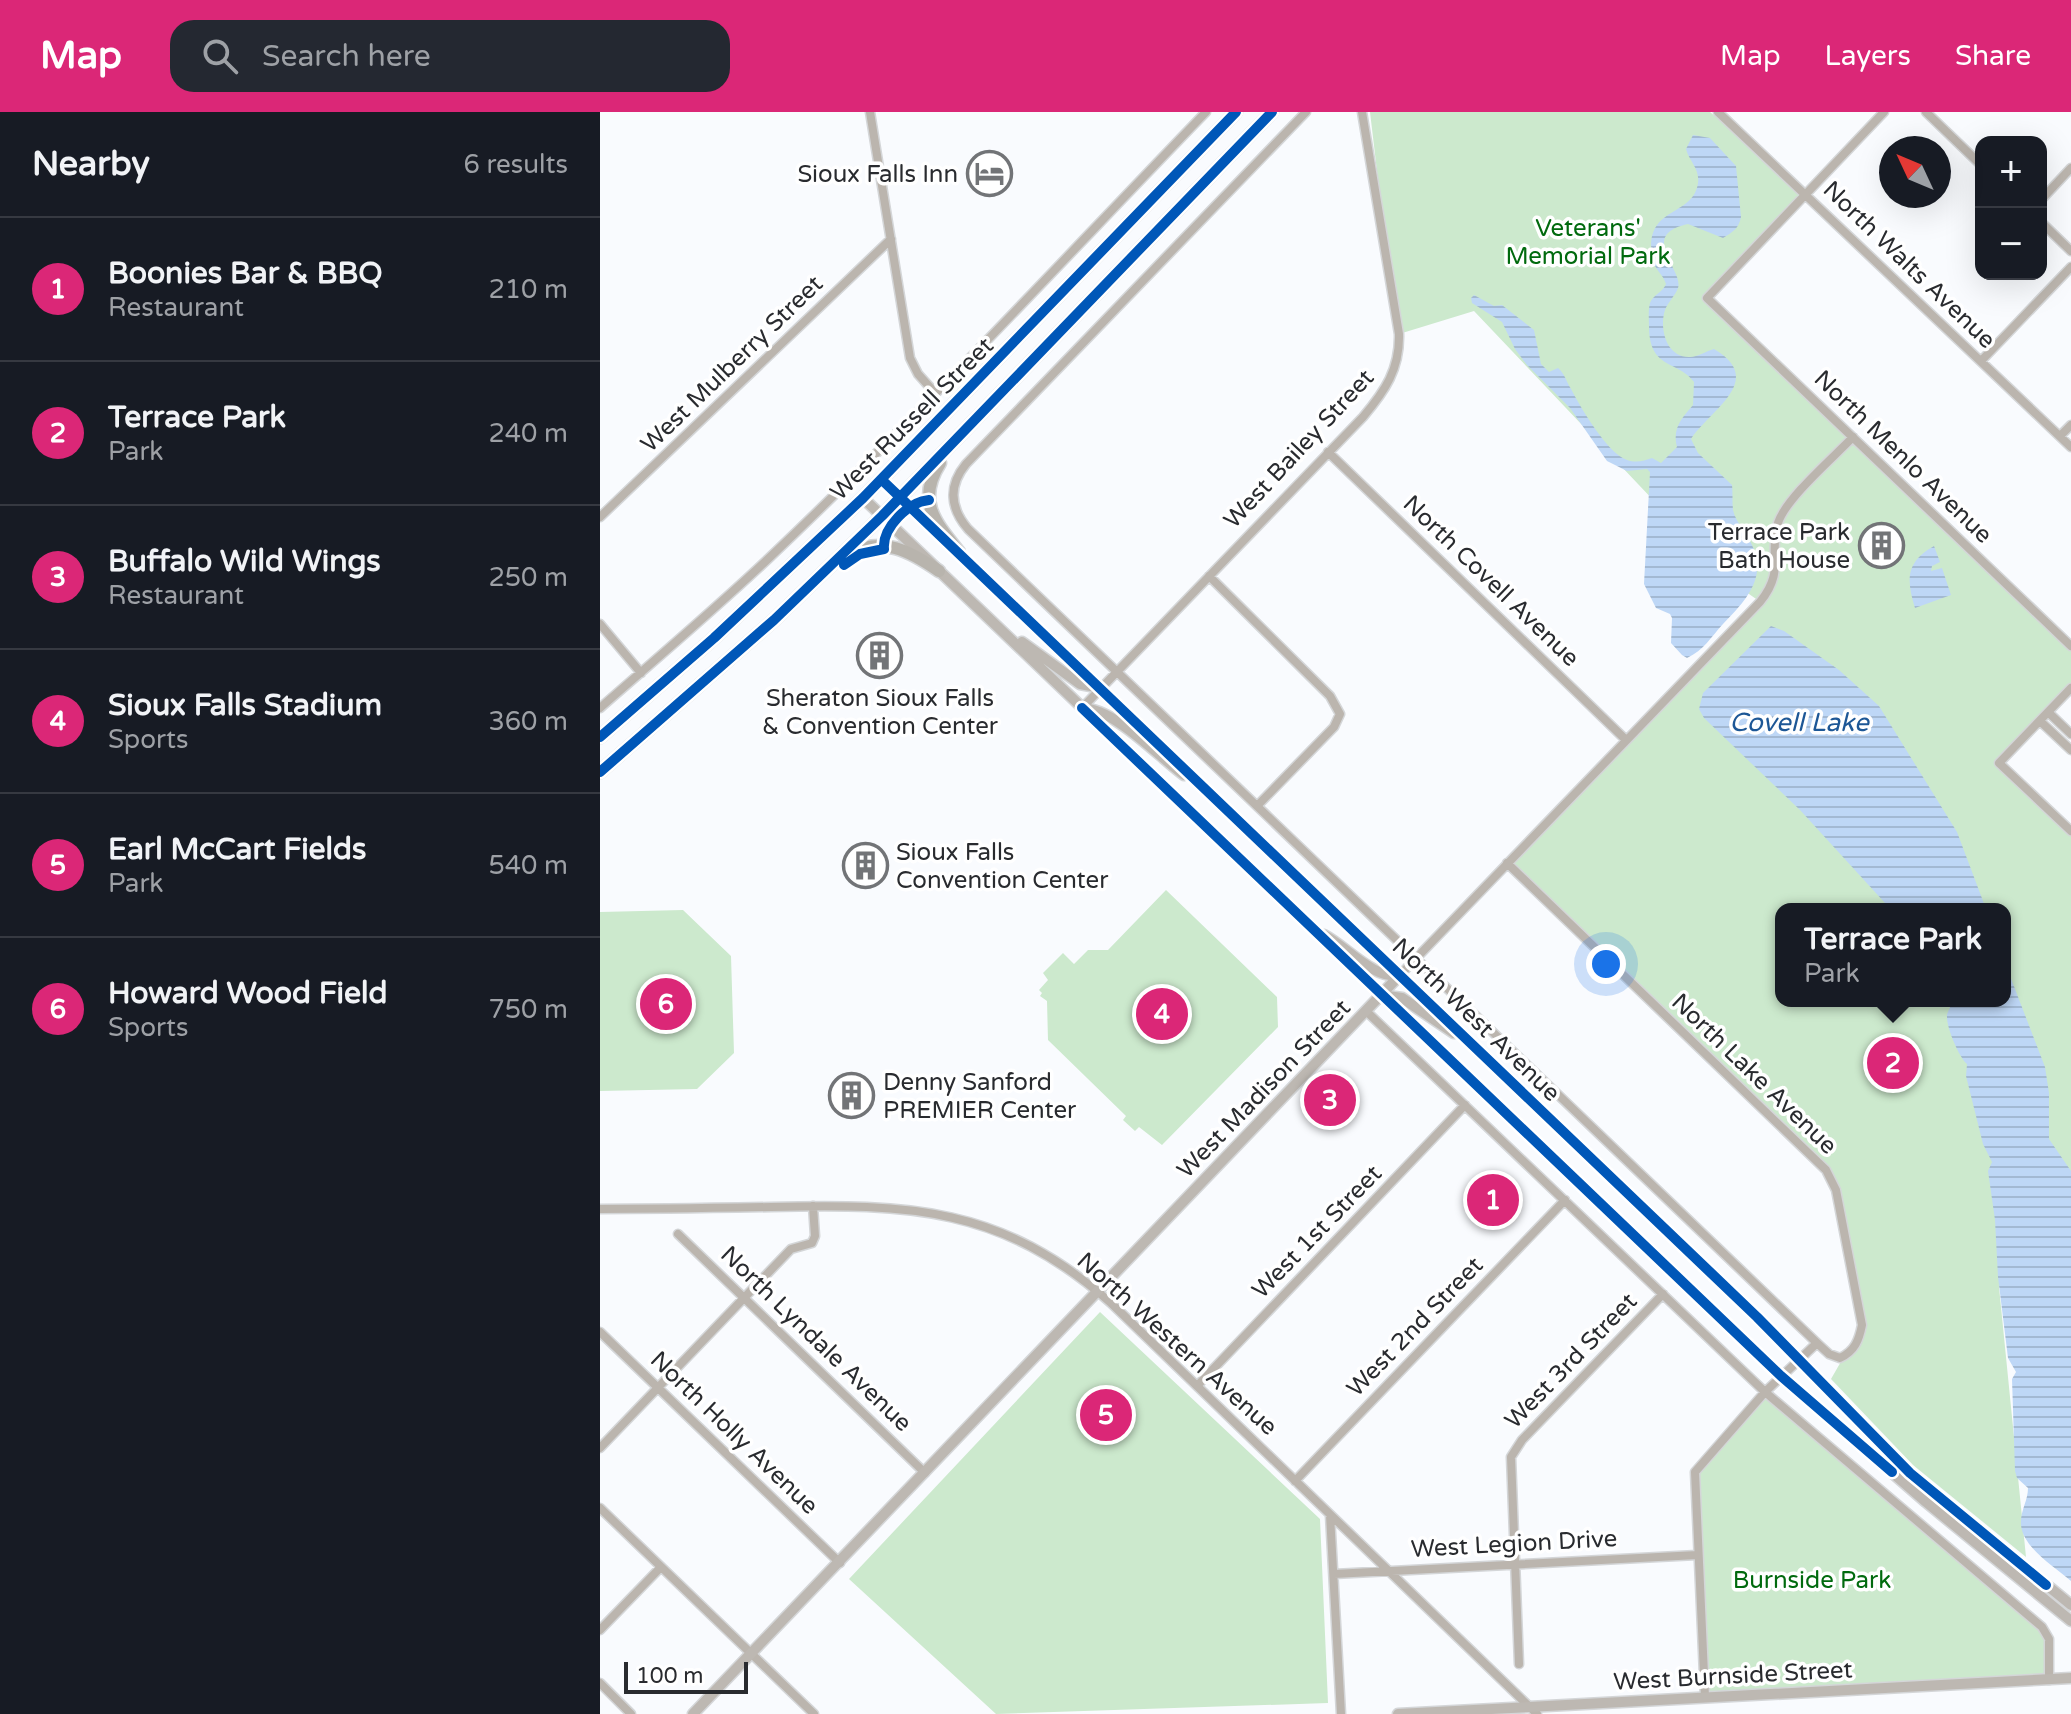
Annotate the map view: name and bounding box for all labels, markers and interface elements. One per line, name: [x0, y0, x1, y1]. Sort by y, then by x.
search box: [170, 20, 730, 92]
text: Map: [40, 33, 122, 79]
icon: search: [198, 34, 242, 78]
text: Search here: [262, 38, 431, 75]
text: Map: [1720, 39, 1781, 73]
text: Layers: [1825, 39, 1911, 73]
text: Share: [1955, 39, 2031, 73]
north arrow: [1879, 136, 1951, 208]
map controls: [1975, 136, 2047, 280]
button: +: [1975, 136, 2047, 208]
text: Nearby: [32, 144, 150, 185]
text: 6 results: [463, 149, 568, 180]
hotel icon: Sioux Falls Inn: [965, 150, 1013, 198]
place label: Sioux Falls Inn: [798, 160, 958, 189]
street label: North Walts Avenue: [1817, 175, 2001, 355]
button: −: [1975, 208, 2047, 280]
park label: Veterans' Memorial Park: [1505, 214, 1671, 271]
text: Boonies Bar & BBQ: [108, 255, 383, 292]
street label: West Mulberry Street: [635, 270, 829, 458]
text: 1: [50, 274, 66, 305]
text: 210 m: [488, 274, 568, 305]
text: Restaurant: [108, 292, 244, 323]
street label: West Russell Street: [824, 331, 1000, 507]
street label: West Bailey Street: [1218, 363, 1380, 535]
street label: North Menlo Avenue: [1808, 364, 1998, 550]
text: Terrace Park: [108, 399, 286, 436]
text: 2: [50, 418, 66, 449]
text: 240 m: [488, 418, 568, 449]
text: Park: [108, 436, 164, 467]
street label: North Covell Avenue: [1397, 489, 1585, 673]
place label: Terrace Park Bath House: [1708, 518, 1850, 575]
building icon: Terrace Park Bath House: [1857, 522, 1905, 570]
text: Buffalo Wild Wings: [108, 543, 381, 580]
text: 3: [50, 562, 66, 593]
text: 250 m: [488, 562, 568, 593]
text: Restaurant: [108, 580, 244, 611]
building icon: Sheraton Sioux Falls & Convention Center: [856, 632, 904, 680]
place label: Sheraton Sioux Falls & Convention Center: [762, 684, 999, 741]
text: Sioux Falls Stadium: [108, 687, 382, 724]
text: 4: [50, 706, 66, 737]
text: 360 m: [488, 706, 568, 737]
water label: Covell Lake: [1729, 707, 1870, 738]
text: Sports: [108, 724, 188, 755]
text: Earl McCart Fields: [108, 831, 366, 868]
place label: Sioux Falls Convention Center: [896, 838, 1109, 895]
building icon: Sioux Falls Convention Center: [841, 842, 889, 890]
text: 5: [50, 850, 66, 881]
text: 540 m: [488, 850, 568, 881]
text: Park: [108, 868, 164, 899]
popup: [1775, 903, 2011, 1007]
text: Terrace Park: [1804, 921, 1982, 958]
street label: North West Avenue: [1386, 932, 1566, 1108]
your location: [1586, 944, 1626, 984]
text: Park: [1804, 958, 1860, 989]
pin: 6: [640, 974, 692, 1034]
text: Howard Wood Field: [108, 975, 387, 1012]
pin: 4: [1136, 984, 1188, 1044]
street label: North Lake Avenue: [1665, 988, 1843, 1160]
text: 6: [50, 994, 66, 1025]
text: 750 m: [488, 994, 568, 1025]
street label: West Madison Street: [1171, 994, 1357, 1184]
text: Sports: [108, 1012, 188, 1043]
pin: 2: [1867, 1033, 1919, 1093]
place label: Denny Sanford PREMIER Center: [883, 1068, 1077, 1125]
pin: 3: [1304, 1070, 1356, 1130]
building icon: Denny Sanford PREMIER Center: [828, 1072, 876, 1120]
street label: West 1st Street: [1246, 1159, 1388, 1305]
pin: 1: [1467, 1170, 1519, 1230]
street label: North Lyndale Avenue: [714, 1240, 918, 1438]
street label: North Western Avenue: [1071, 1246, 1283, 1442]
street label: West 2nd Street: [1341, 1251, 1489, 1403]
street label: West 3rd Street: [1499, 1287, 1643, 1435]
street label: North Holly Avenue: [644, 1345, 824, 1521]
pin: 5: [1080, 1385, 1132, 1445]
street label: West Legion Drive: [1410, 1524, 1618, 1564]
park label: Burnside Park: [1733, 1566, 1891, 1595]
street label: West Burnside Street: [1613, 1655, 1853, 1697]
scale bar: [624, 1658, 748, 1694]
text: 100 m: [636, 1663, 703, 1689]

